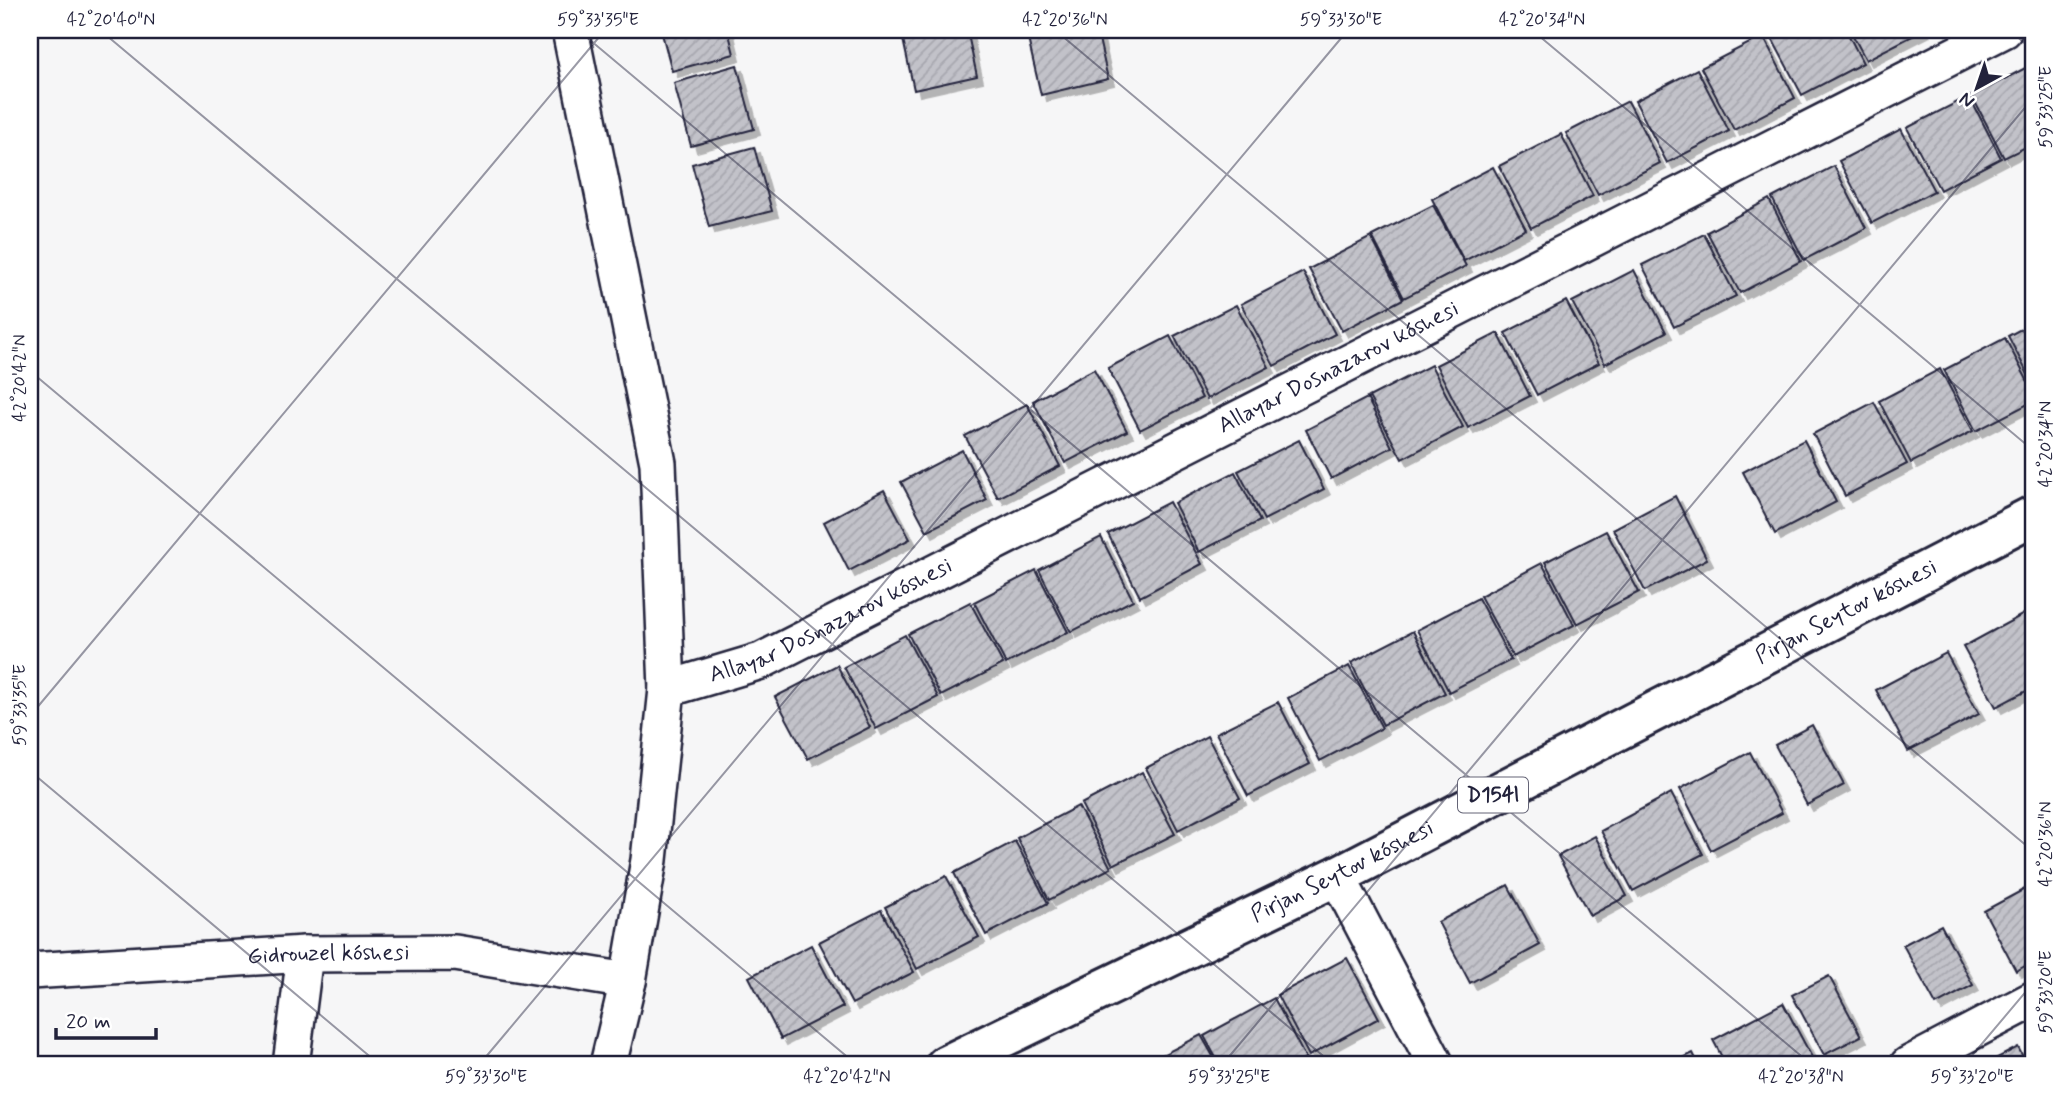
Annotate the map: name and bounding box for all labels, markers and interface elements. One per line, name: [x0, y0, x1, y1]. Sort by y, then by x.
text: 42°20'40"N: [67, 8, 155, 32]
text: 59°33'35"E: [557, 8, 639, 32]
text: 42°20'36"N: [1022, 8, 1108, 32]
text: 59°33'30"E: [1300, 8, 1382, 32]
text: 42°20'34"N: [1499, 8, 1585, 32]
north arrow: [1941, 52, 2011, 122]
text: 59°33'25"E: [2034, 66, 2058, 148]
text: N: [1954, 86, 1980, 114]
street label: Allayar Dosnazarov kóshesi: [1213, 294, 1464, 441]
text: 42°20'42"N: [8, 334, 32, 422]
text: 42°20'34"N: [2034, 401, 2058, 487]
street label: Allayar Dosnazarov kóshesi: [706, 551, 958, 691]
street label: Pirjan Seytov kóshesi: [1750, 553, 1943, 672]
text: 59°33'35"E: [8, 664, 32, 746]
road number: D154l: [1458, 778, 1528, 812]
text: 42°20'36"N: [2034, 801, 2058, 887]
street label: Pirjan Seytov kóshesi: [1246, 813, 1439, 930]
street label: Gidrouzel kóshesi: [247, 938, 410, 973]
text: 59°33'20"E: [2034, 950, 2058, 1034]
scale bar: [56, 997, 156, 1041]
text: 20 m: [66, 1008, 111, 1036]
text: 59°33'30"E: [445, 1065, 527, 1089]
text: 42°20'42"N: [803, 1065, 891, 1089]
text: 59°33'25"E: [1188, 1065, 1270, 1089]
text: 42°20'38"N: [1758, 1065, 1844, 1089]
text: 59°33'20"E: [1930, 1065, 2014, 1089]

